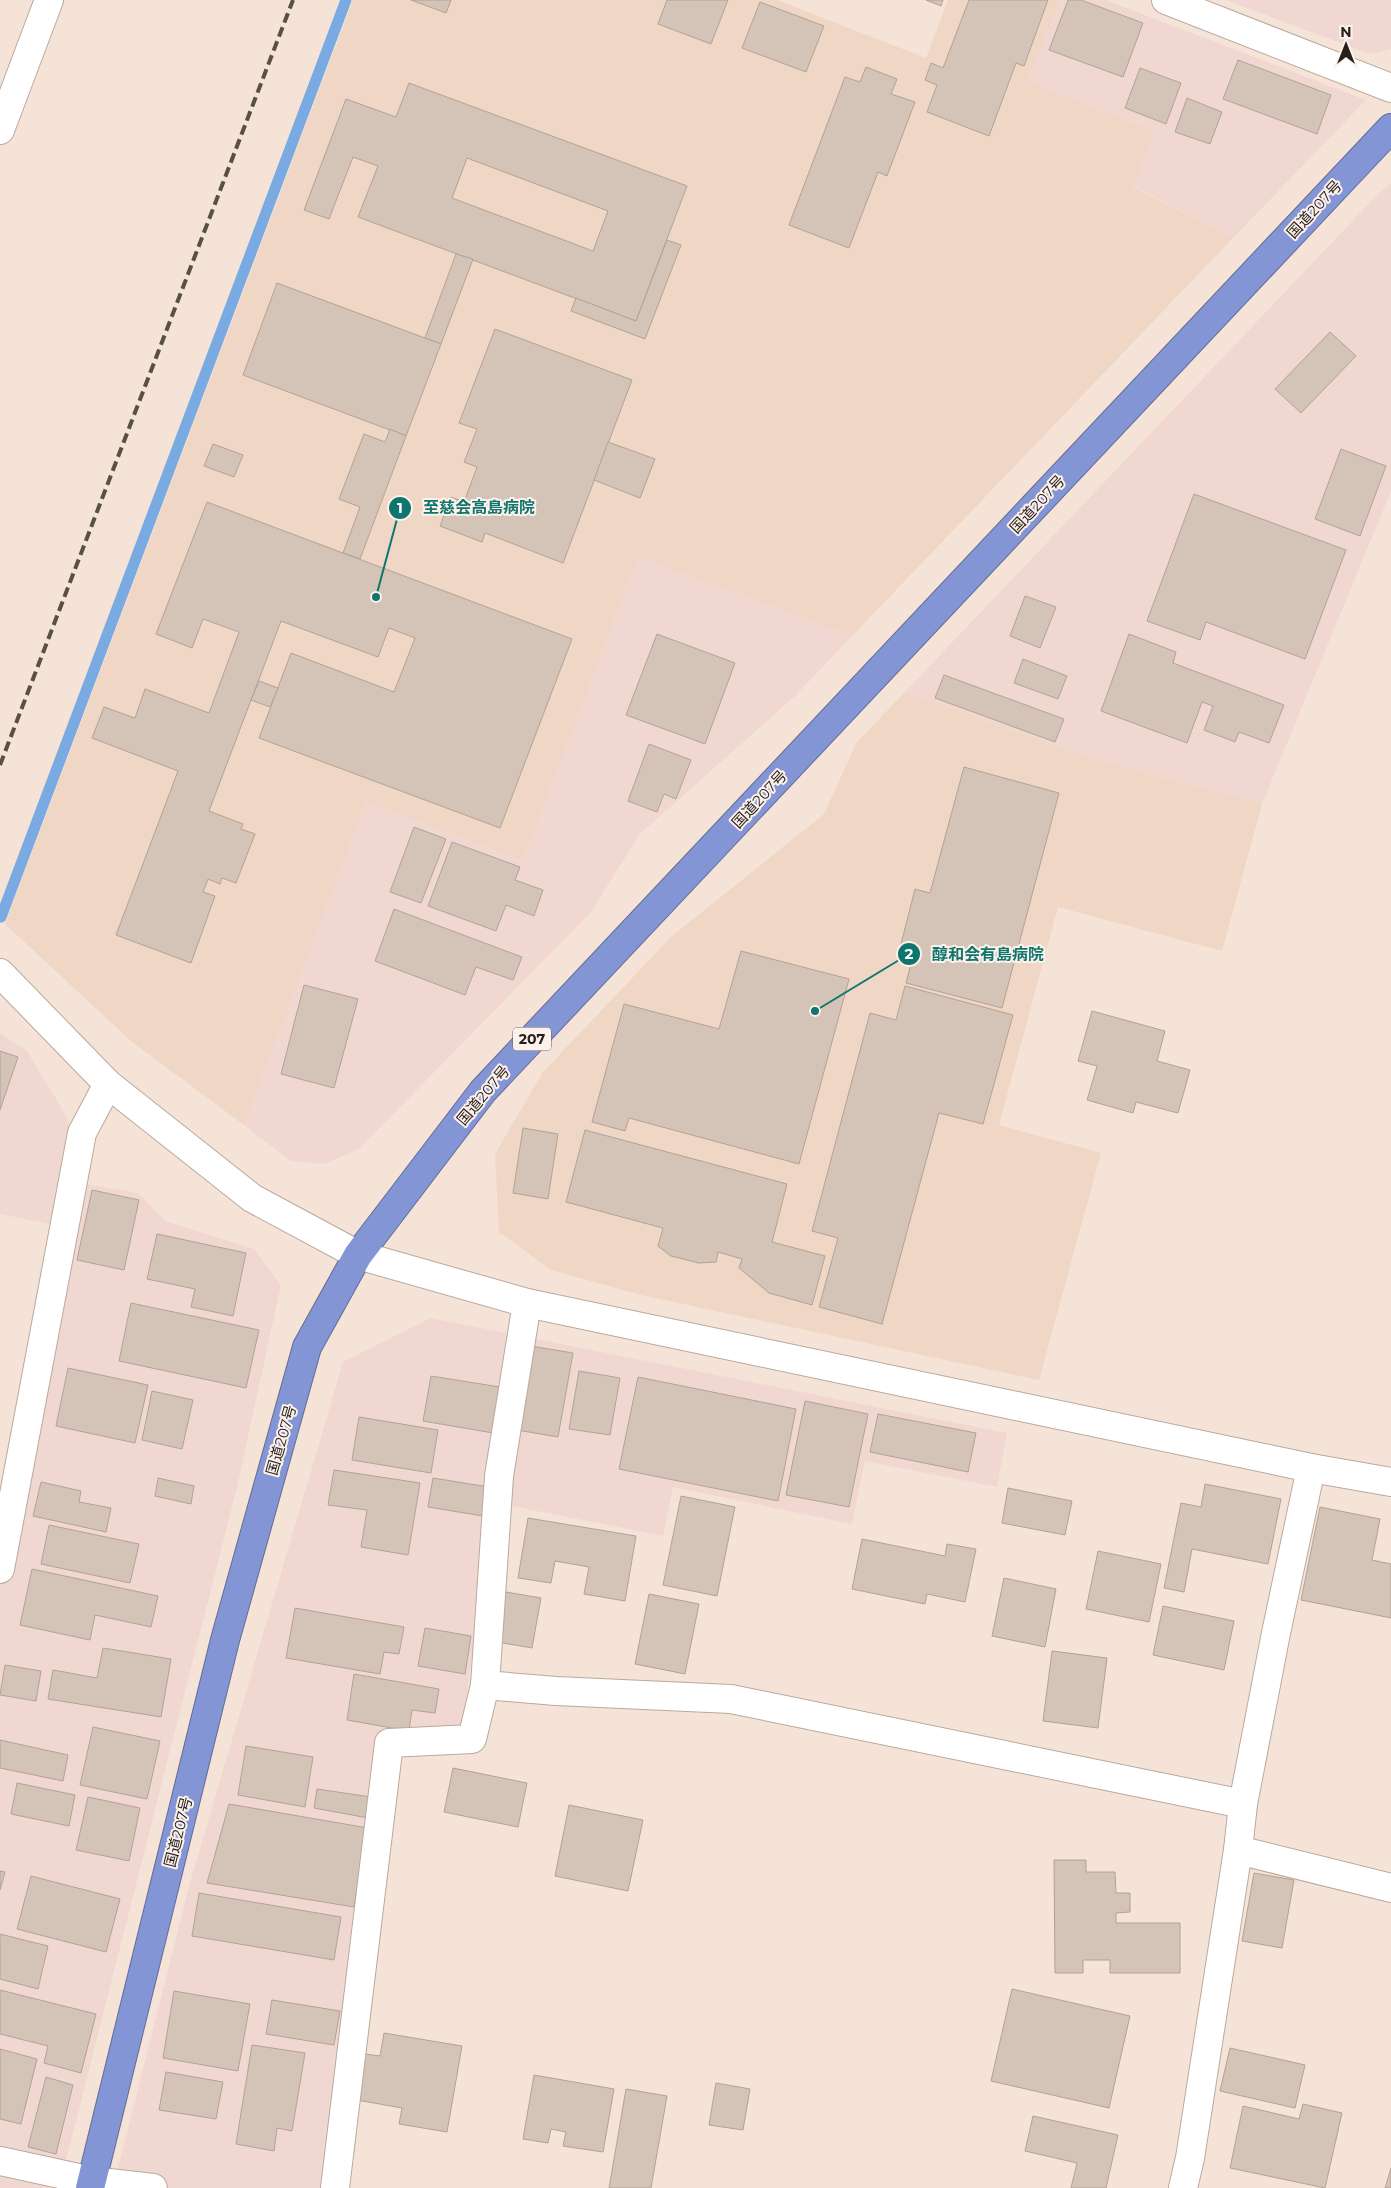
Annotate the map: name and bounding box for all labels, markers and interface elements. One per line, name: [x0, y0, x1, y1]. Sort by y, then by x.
north arrow: [1321, 20, 1371, 70]
text: N: [1340, 23, 1352, 41]
street label: 国道207号: [1282, 176, 1346, 242]
street label: 国道207号: [1005, 471, 1069, 537]
callout: 至慈会高島病院: [388, 492, 545, 523]
text: 1: [397, 498, 403, 517]
text: 至慈会高島病院: [423, 498, 535, 517]
street label: 国道207号: [727, 766, 791, 832]
callout: 醇和会有島病院: [897, 939, 1054, 970]
text: 2: [905, 944, 914, 963]
text: 醇和会有島病院: [932, 945, 1044, 964]
road number: 207: [513, 1028, 551, 1050]
street label: 国道207号: [453, 1061, 513, 1129]
street label: 国道207号: [262, 1403, 300, 1477]
street label: 国道207号: [160, 1795, 196, 1869]

